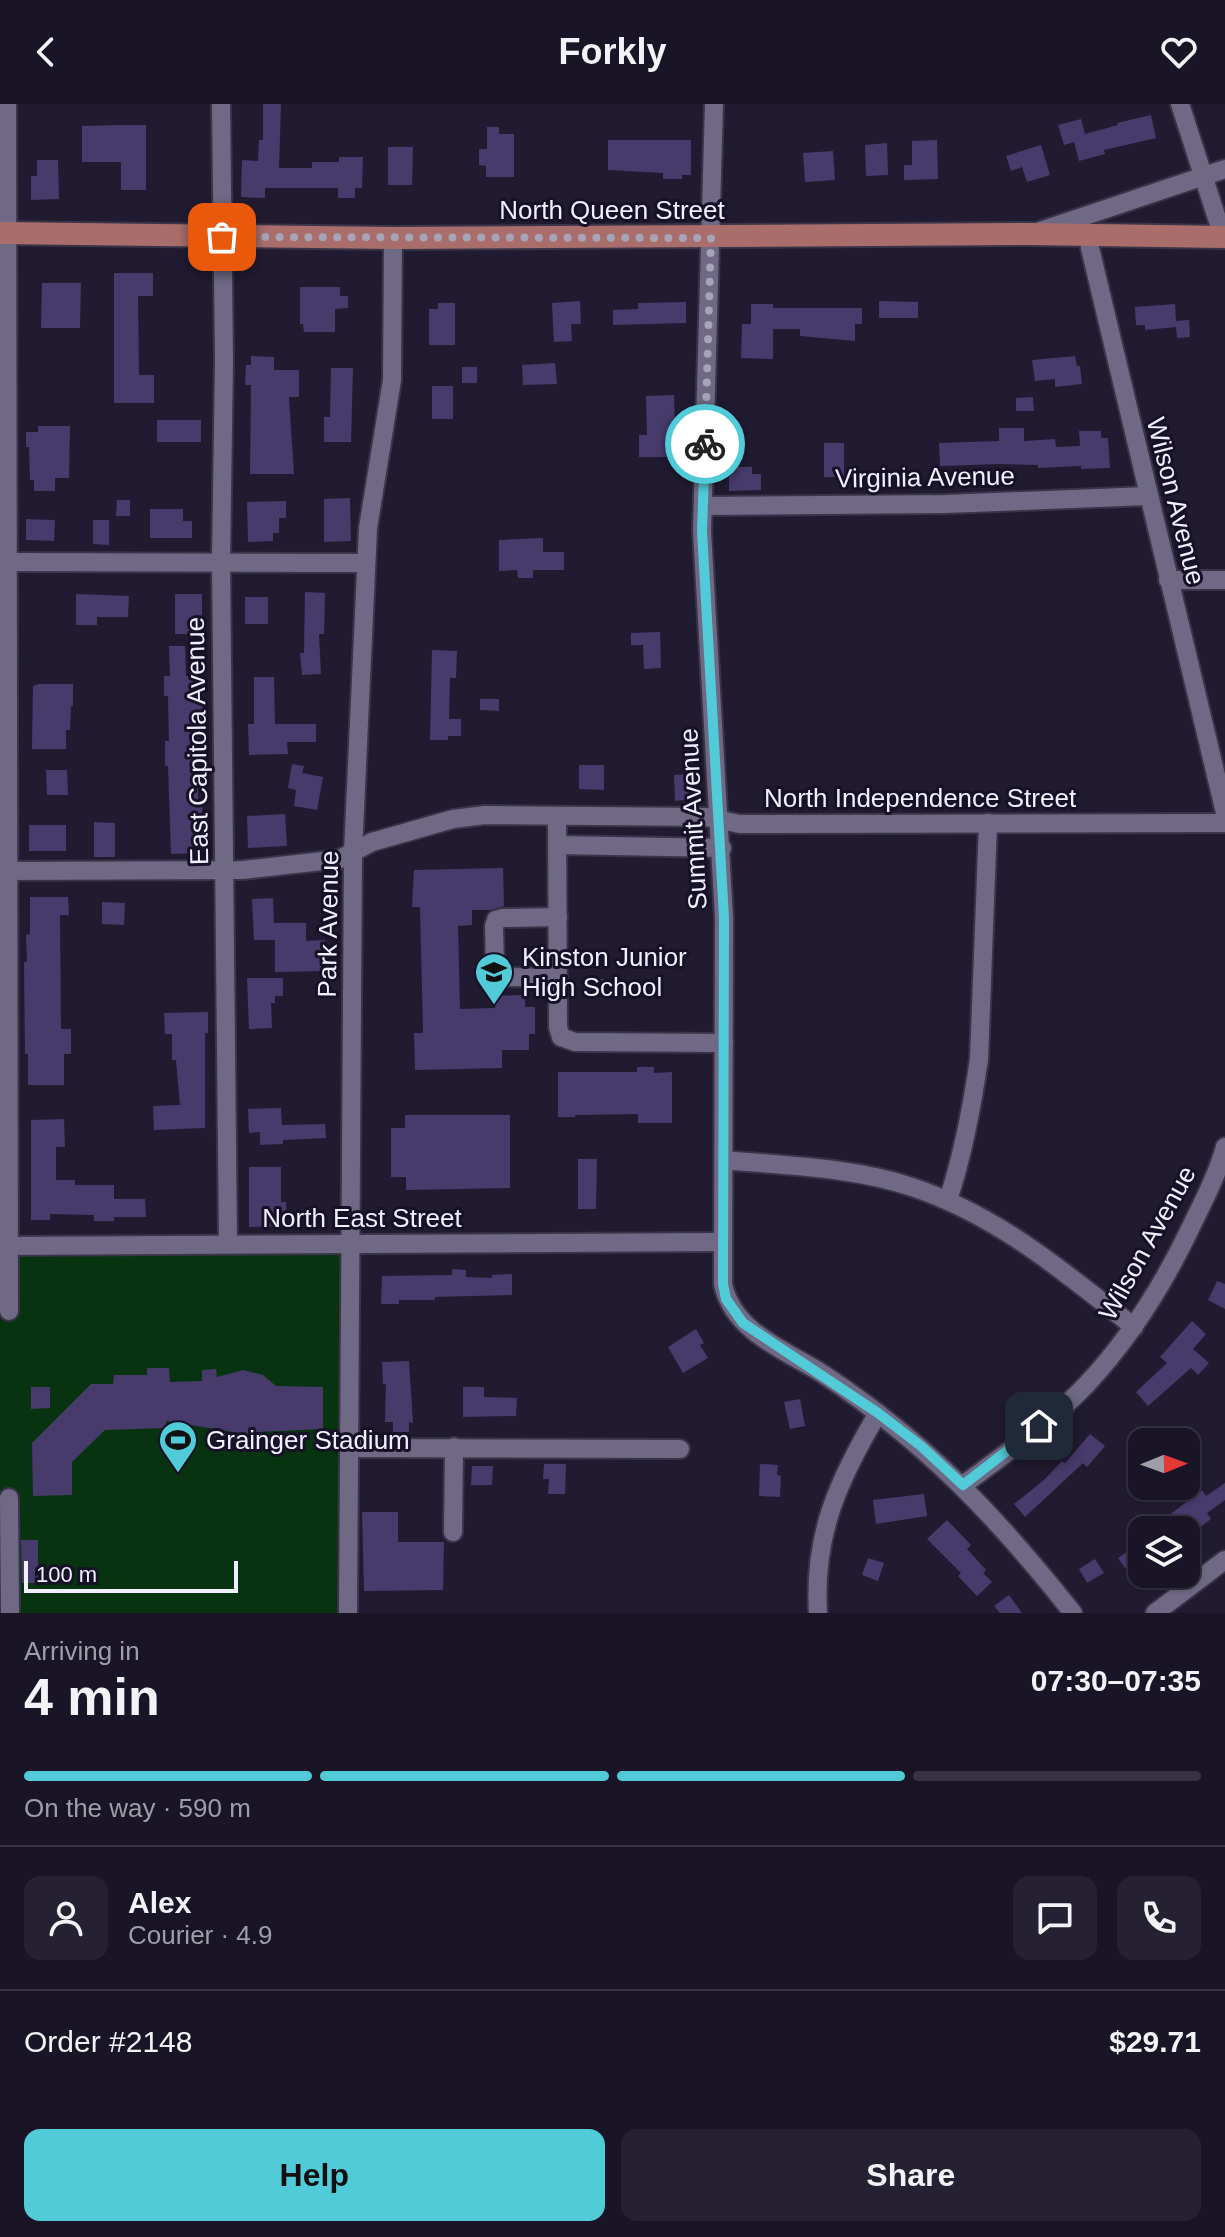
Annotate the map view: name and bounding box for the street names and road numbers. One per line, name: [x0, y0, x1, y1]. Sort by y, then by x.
street label: North Queen Street: [499, 195, 725, 225]
street label: Wilson Avenue: [1141, 414, 1211, 588]
street label: Virginia Avenue: [835, 460, 1015, 494]
street label: East Capitola Avenue: [180, 617, 214, 865]
street label: Summit Avenue: [673, 728, 713, 910]
street label: North Independence Street: [764, 783, 1077, 813]
street label: Park Avenue: [312, 850, 344, 998]
street label: Wilson Avenue: [1092, 1161, 1202, 1325]
street label: North East Street: [262, 1203, 462, 1233]

